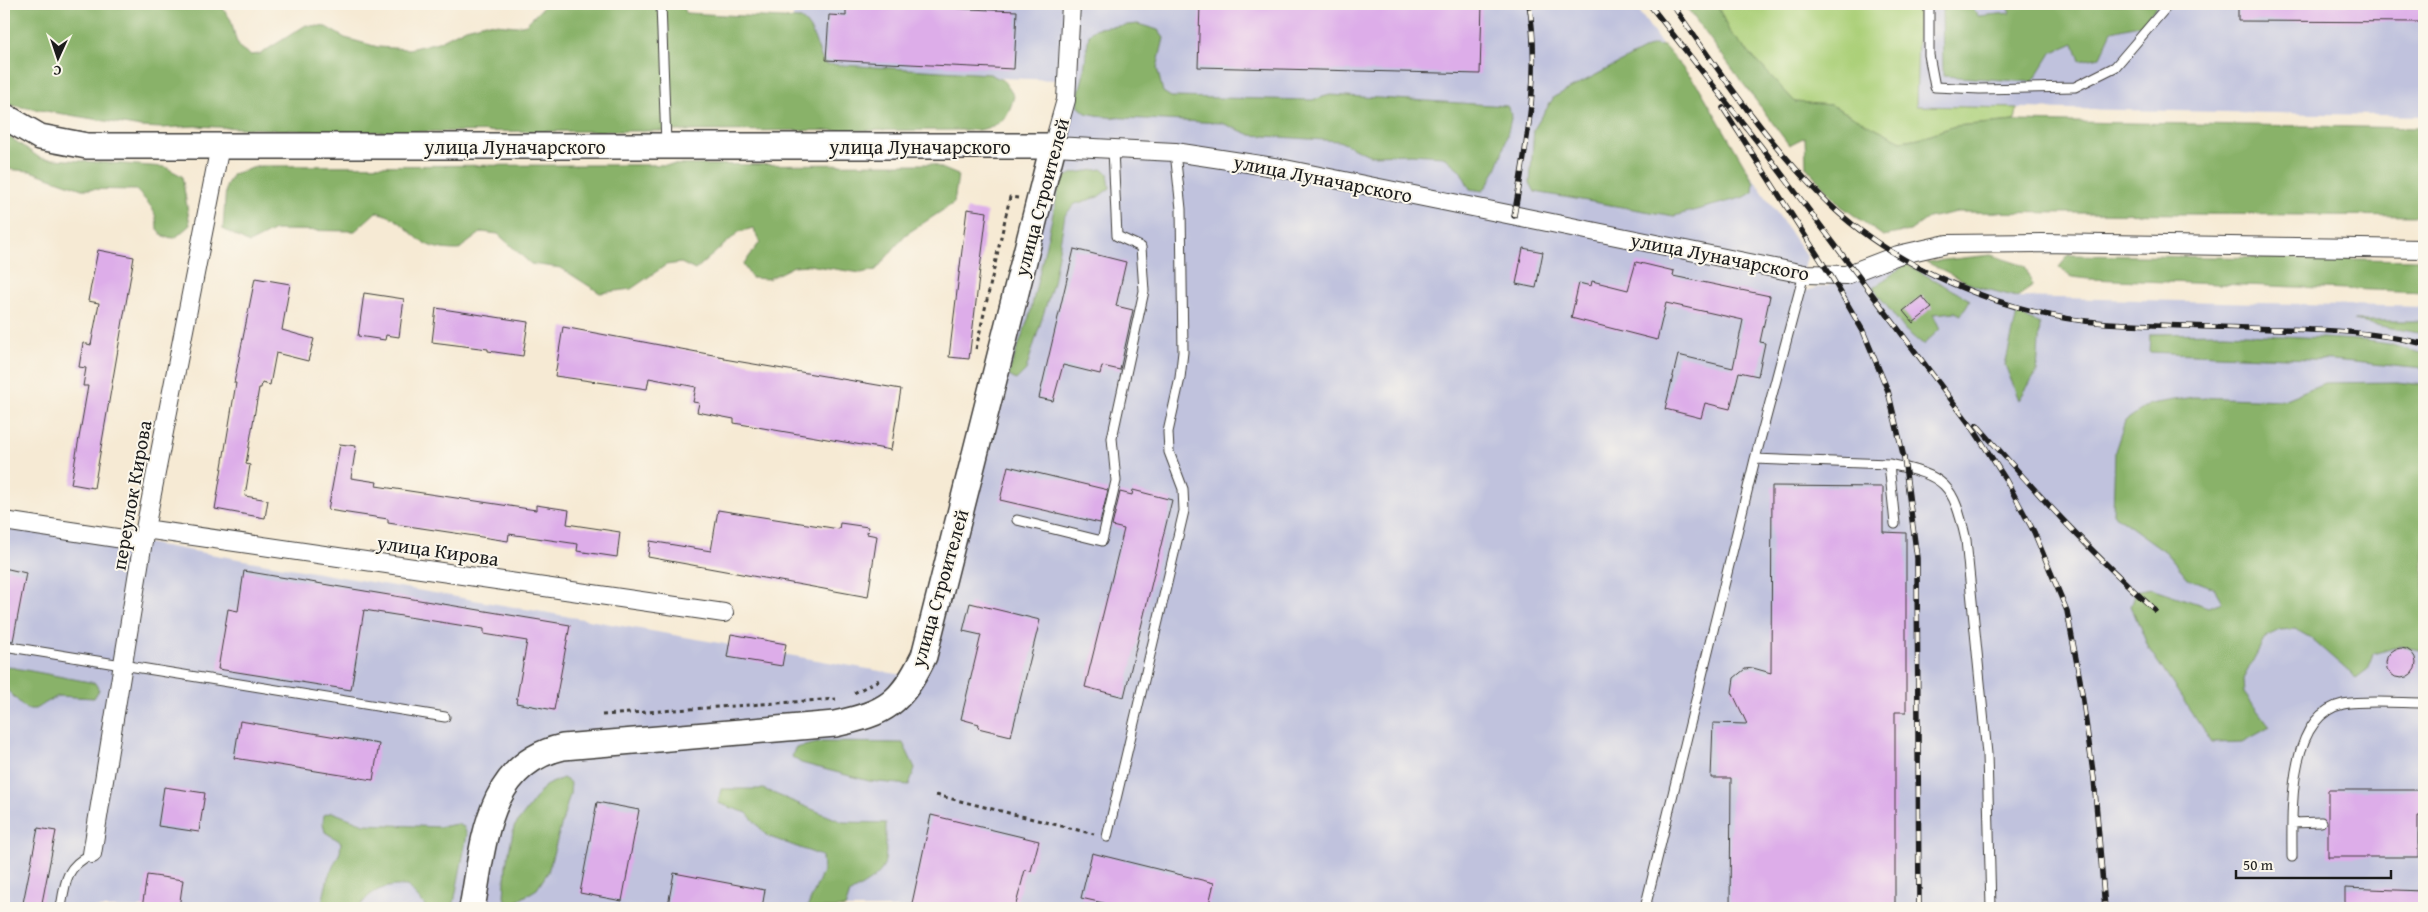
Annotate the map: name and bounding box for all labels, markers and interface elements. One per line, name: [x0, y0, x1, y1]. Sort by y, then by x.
north arrow: [32, 32, 82, 82]
text: С: [53, 61, 62, 81]
street label: улица Строителей: [1006, 114, 1076, 281]
street label: улица Луначарского: [423, 132, 606, 161]
street label: улица Луначарского: [828, 132, 1011, 161]
street label: улица Луначарского: [1230, 146, 1415, 210]
street label: улица Луначарского: [1627, 224, 1812, 288]
street label: переулок Кирова: [104, 417, 159, 572]
street label: улица Строителей: [902, 505, 975, 671]
street label: улица Кирова: [374, 527, 501, 573]
scale bar: [2236, 847, 2390, 879]
text: 50 m: [2243, 854, 2274, 875]

